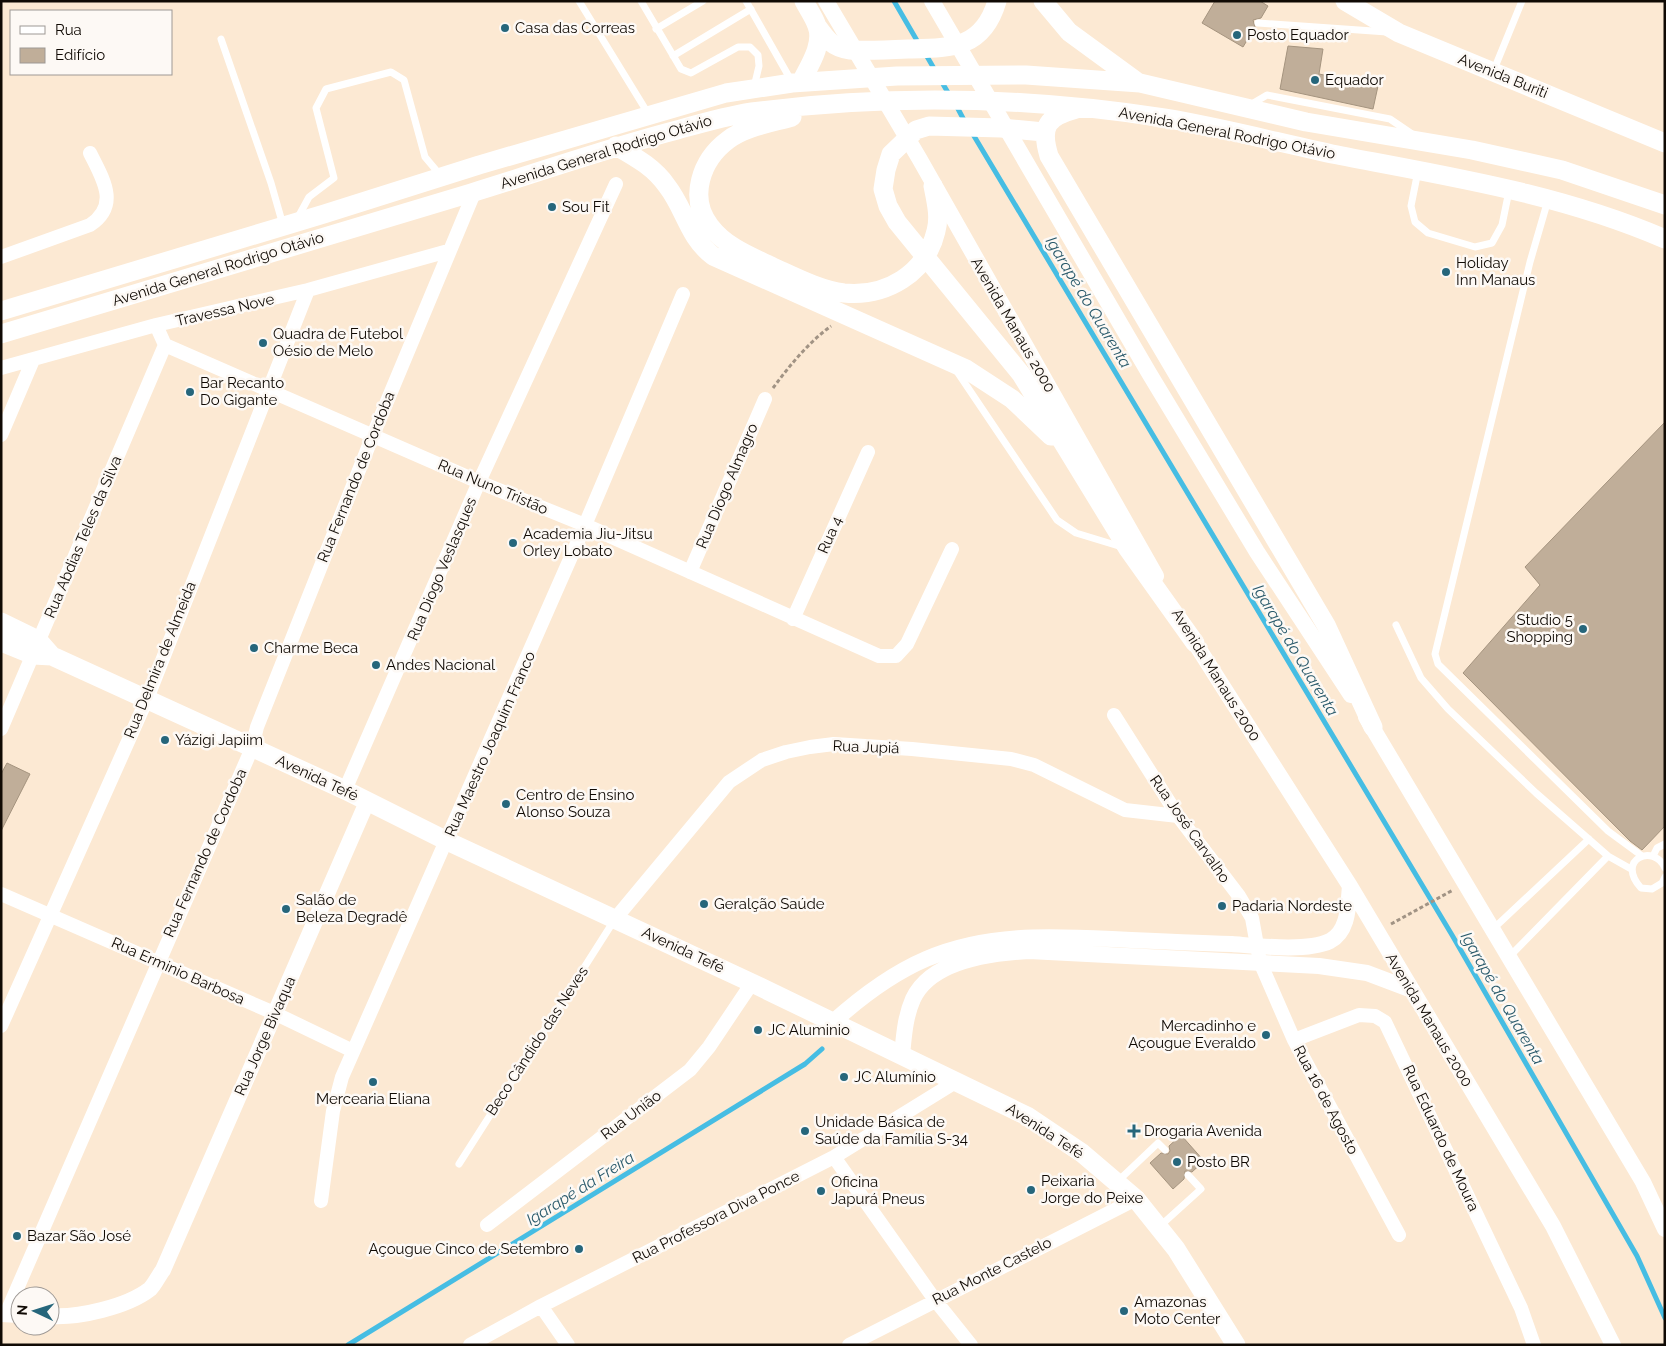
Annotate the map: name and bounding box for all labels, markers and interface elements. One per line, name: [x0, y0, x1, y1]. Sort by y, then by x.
legend: [10, 10, 172, 75]
place label: Casa das Correas: [515, 19, 635, 37]
text: Rua: [55, 21, 82, 39]
marker: Casa das Correas: [499, 22, 511, 34]
place label: Posto Equador: [1247, 26, 1350, 44]
marker: Posto Equador: [1231, 29, 1243, 41]
text: Edifício: [55, 46, 105, 64]
street label: Avenida Buriti: [1455, 50, 1551, 102]
place label: Equador: [1325, 71, 1385, 89]
marker: Equador: [1309, 74, 1321, 86]
street label: Avenida General Rodrigo Otávio: [1117, 103, 1337, 163]
street label: Avenida General Rodrigo Otávio: [498, 111, 714, 193]
place label: Sou Fit: [562, 198, 610, 216]
marker: Sou Fit: [546, 201, 558, 213]
street label: Avenida General Rodrigo Otávio: [110, 228, 326, 310]
water label: Igarapé do Quarenta: [1042, 233, 1136, 372]
street label: Avenida Manaus 2000: [967, 254, 1059, 396]
place label: Holiday Inn Manaus: [1456, 254, 1535, 289]
marker: Holiday Inn Manaus: [1440, 266, 1452, 278]
street label: Travessa Nove: [174, 290, 276, 330]
place label: Quadra de Futebol Oésio de Melo: [273, 325, 404, 360]
marker: Quadra de Futebol Oésio de Melo: [257, 337, 269, 349]
place label: Bar Recanto Do Gigante: [200, 374, 284, 409]
marker: Bar Recanto Do Gigante: [184, 386, 196, 398]
street label: Rua Fernando de Cordoba: [313, 389, 399, 565]
street label: Rua Diogo Almagro: [692, 421, 762, 551]
street label: Rua Abdias Teles da Silva: [41, 453, 125, 621]
street label: Rua Nuno Tristão: [435, 456, 551, 518]
street label: Rua Diogo Veslasques: [404, 495, 480, 643]
street label: Rua 4: [814, 514, 846, 556]
place label: Academia Jiu-Jitsu Orley Lobato: [523, 525, 653, 560]
marker: Academia Jiu-Jitsu Orley Lobato: [507, 537, 519, 549]
street label: Rua Delmira de Almeida: [120, 579, 200, 741]
water label: Igarapé do Quarenta: [1249, 581, 1343, 720]
street label: Avenida Manaus 2000: [1168, 605, 1264, 745]
place label: Studio 5 Shopping: [1506, 611, 1573, 646]
marker: Studio 5 Shopping: [1577, 623, 1589, 635]
place label: Charme Beca: [264, 639, 358, 657]
marker: Charme Beca: [248, 642, 260, 654]
street label: Rua Maestro Joaquim Franco: [441, 648, 539, 839]
place label: Andes Nacional: [386, 656, 496, 674]
marker: Andes Nacional: [370, 659, 382, 671]
place label: Yázigi Japiim: [175, 731, 263, 749]
marker: Yázigi Japiim: [159, 734, 171, 746]
street label: Rua Jupiá: [832, 737, 900, 757]
street label: Avenida Tefé: [273, 751, 361, 805]
street label: Rua Fernando de Cordoba: [160, 766, 250, 940]
street label: Rua José Carvalho: [1146, 772, 1234, 886]
place label: Centro de Ensino Alonso Souza: [516, 786, 635, 821]
marker: Centro de Ensino Alonso Souza: [500, 798, 512, 810]
place label: Salão de Beleza Degradê: [296, 891, 407, 926]
place label: Geralção Saúde: [714, 895, 825, 913]
place label: Padaria Nordeste: [1232, 897, 1352, 915]
marker: Geralção Saúde: [698, 898, 710, 910]
marker: Padaria Nordeste: [1216, 900, 1228, 912]
marker: Salão de Beleza Degradê: [280, 903, 292, 915]
street label: Avenida Tefé: [639, 923, 727, 977]
water label: Igarapé do Quarenta: [1457, 929, 1548, 1068]
street label: Rua Erminio Barbosa: [109, 934, 247, 1008]
street label: Avenida Manaus 2000: [1382, 950, 1476, 1090]
street label: Beco Cândido das Neves: [482, 963, 592, 1119]
street label: Rua Jorge Bivaqua: [231, 974, 299, 1098]
place label: Mercadinho e Açougue Everaldo: [1128, 1017, 1256, 1052]
place label: JC Aluminio: [768, 1021, 850, 1039]
marker: JC Aluminio: [752, 1024, 764, 1036]
marker: Mercadinho e Açougue Everaldo: [1260, 1029, 1272, 1041]
street label: Rua 16 de Agosto: [1290, 1043, 1362, 1158]
street label: Rua Eduardo de Moura: [1399, 1062, 1483, 1214]
place label: JC Alumínio: [854, 1068, 936, 1086]
marker: JC Alumínio: [838, 1071, 850, 1083]
marker: Mercearia Eliana: [367, 1076, 379, 1088]
street label: Rua União: [597, 1086, 665, 1144]
place label: Mercearia Eliana: [316, 1090, 430, 1108]
street label: Avenida Tefé: [1003, 1099, 1087, 1163]
place label: Unidade Básica de Saúde da Família S-34: [815, 1113, 968, 1148]
place label: Drogaria Avenida: [1144, 1122, 1262, 1140]
marker: Unidade Básica de Saúde da Família S-34: [799, 1125, 811, 1137]
marker: Drogaria Avenida: [1128, 1125, 1140, 1137]
water label: Igarapé da Freira: [523, 1147, 638, 1229]
place label: Posto BR: [1187, 1153, 1250, 1171]
marker: Posto BR: [1171, 1156, 1183, 1168]
street label: Rua Professora Diva Ponce: [629, 1167, 803, 1267]
place label: Peixaria Jorge do Peixe: [1041, 1172, 1144, 1207]
place label: Oficina Japurá Pneus: [831, 1173, 925, 1208]
marker: Peixaria Jorge do Peixe: [1025, 1184, 1037, 1196]
marker: Oficina Japurá Pneus: [815, 1185, 827, 1197]
place label: Bazar São José: [27, 1227, 131, 1245]
marker: Bazar São José: [11, 1230, 23, 1242]
street label: Rua Monte Castelo: [929, 1233, 1055, 1309]
place label: Açougue Cinco de Setembro: [369, 1240, 569, 1258]
marker: Açougue Cinco de Setembro: [573, 1243, 585, 1255]
north arrow: [10, 1286, 60, 1336]
place label: Amazonas Moto Center: [1134, 1293, 1221, 1328]
text: N: [14, 1304, 30, 1316]
marker: Amazonas Moto Center: [1118, 1305, 1130, 1317]

